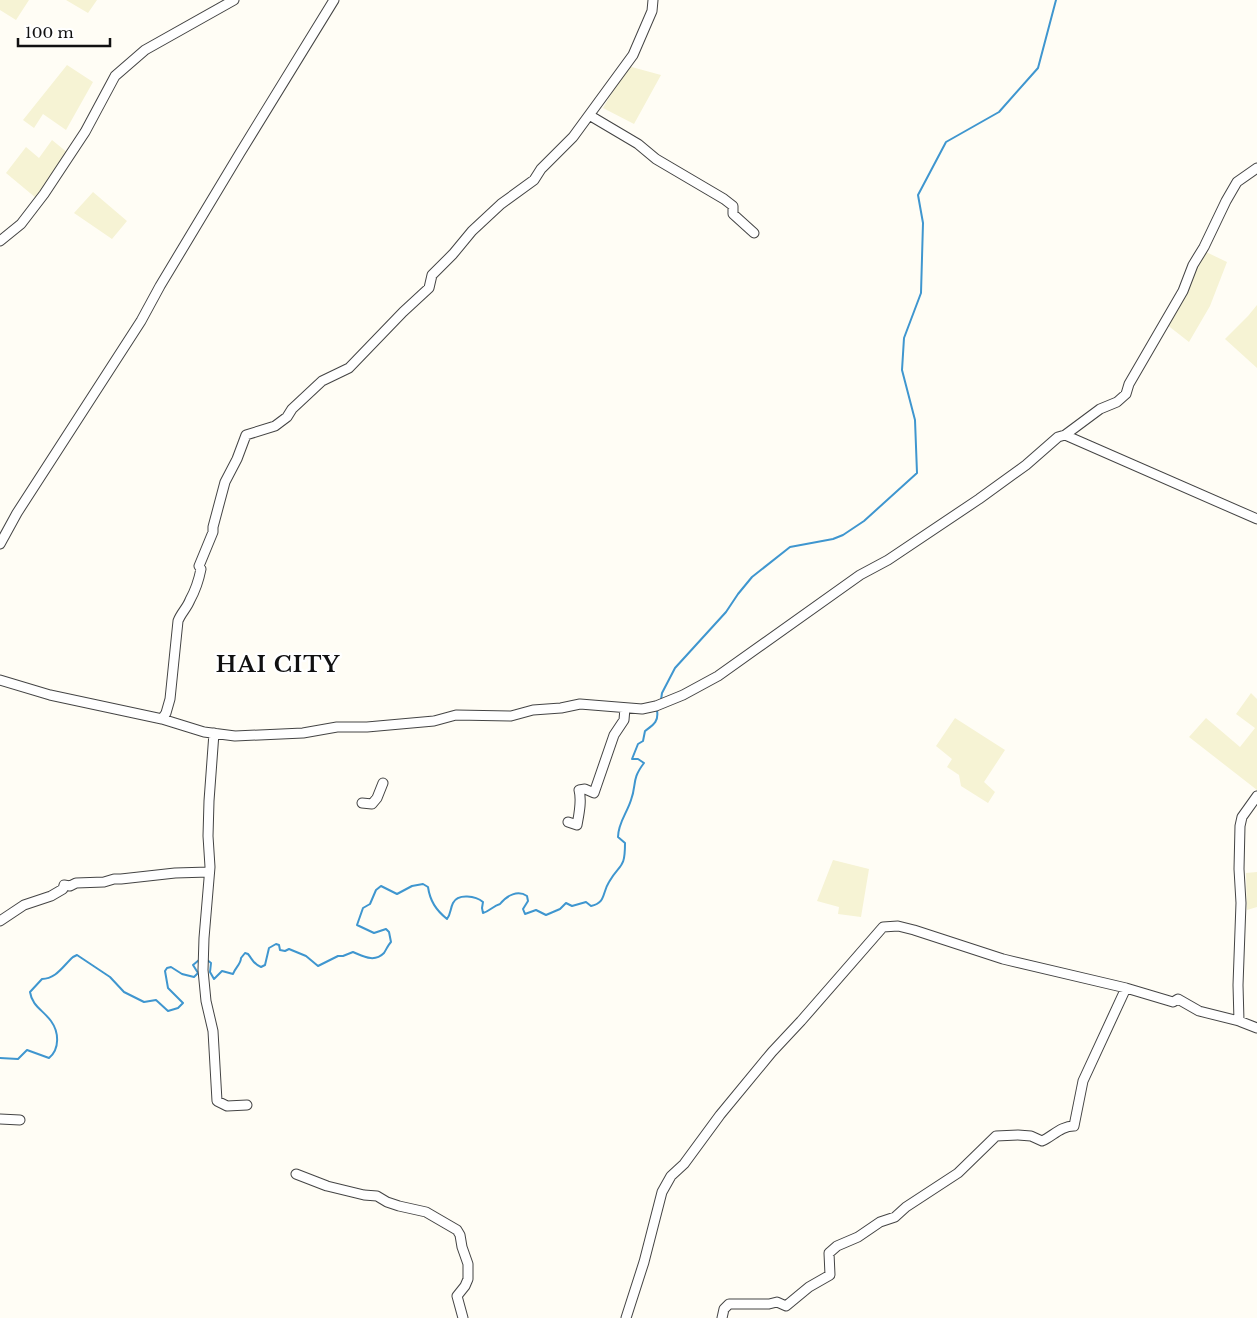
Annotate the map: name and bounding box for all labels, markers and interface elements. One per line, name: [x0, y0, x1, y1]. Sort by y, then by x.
scale bar: [18, 15, 110, 47]
text: 100 m: [25, 23, 74, 42]
district label: HAI CITY: [216, 651, 340, 678]

